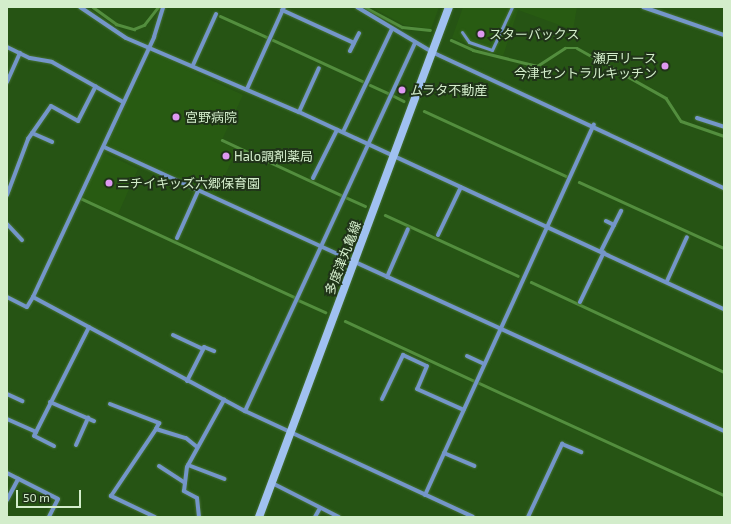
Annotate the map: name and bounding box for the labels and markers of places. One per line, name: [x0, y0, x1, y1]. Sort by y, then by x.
place label: スターバックス: [489, 26, 580, 42]
marker: スターバックス: [476, 29, 486, 39]
place label: 瀬戸リース 今津セントラルキッチン: [514, 51, 657, 82]
marker: 瀬戸リース 今津セントラルキッチン: [660, 61, 670, 71]
place label: ムラタ不動産: [410, 82, 488, 98]
marker: ムラタ不動産: [397, 85, 407, 95]
place label: 宮野病院: [185, 109, 237, 125]
marker: 宮野病院: [170, 111, 182, 123]
place label: Halo調剤薬局: [234, 148, 313, 164]
marker: Halo調剤薬局: [221, 151, 231, 161]
place label: ニチイキッズ六郷保育園: [117, 175, 260, 191]
marker: ニチイキッズ六郷保育園: [104, 178, 114, 188]

